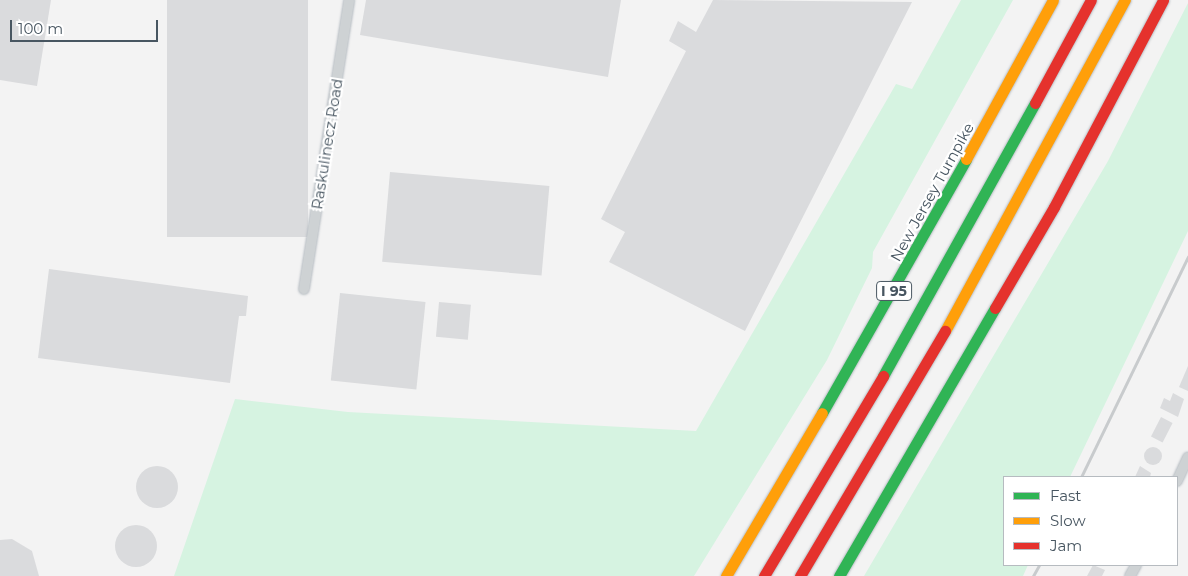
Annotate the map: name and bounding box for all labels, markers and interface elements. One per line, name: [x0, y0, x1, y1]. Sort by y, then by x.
scale bar: [12, 10, 160, 42]
text: 100 m: [18, 19, 63, 38]
street label: Raskulinecz Road: [308, 77, 346, 211]
street label: New Jersey Turnpike: [886, 120, 978, 264]
road number: I 95: [875, 280, 913, 302]
legend: [1003, 476, 1178, 566]
text: Fast: [1050, 486, 1081, 505]
text: Slow: [1050, 511, 1086, 530]
text: Jam: [1050, 536, 1082, 555]

